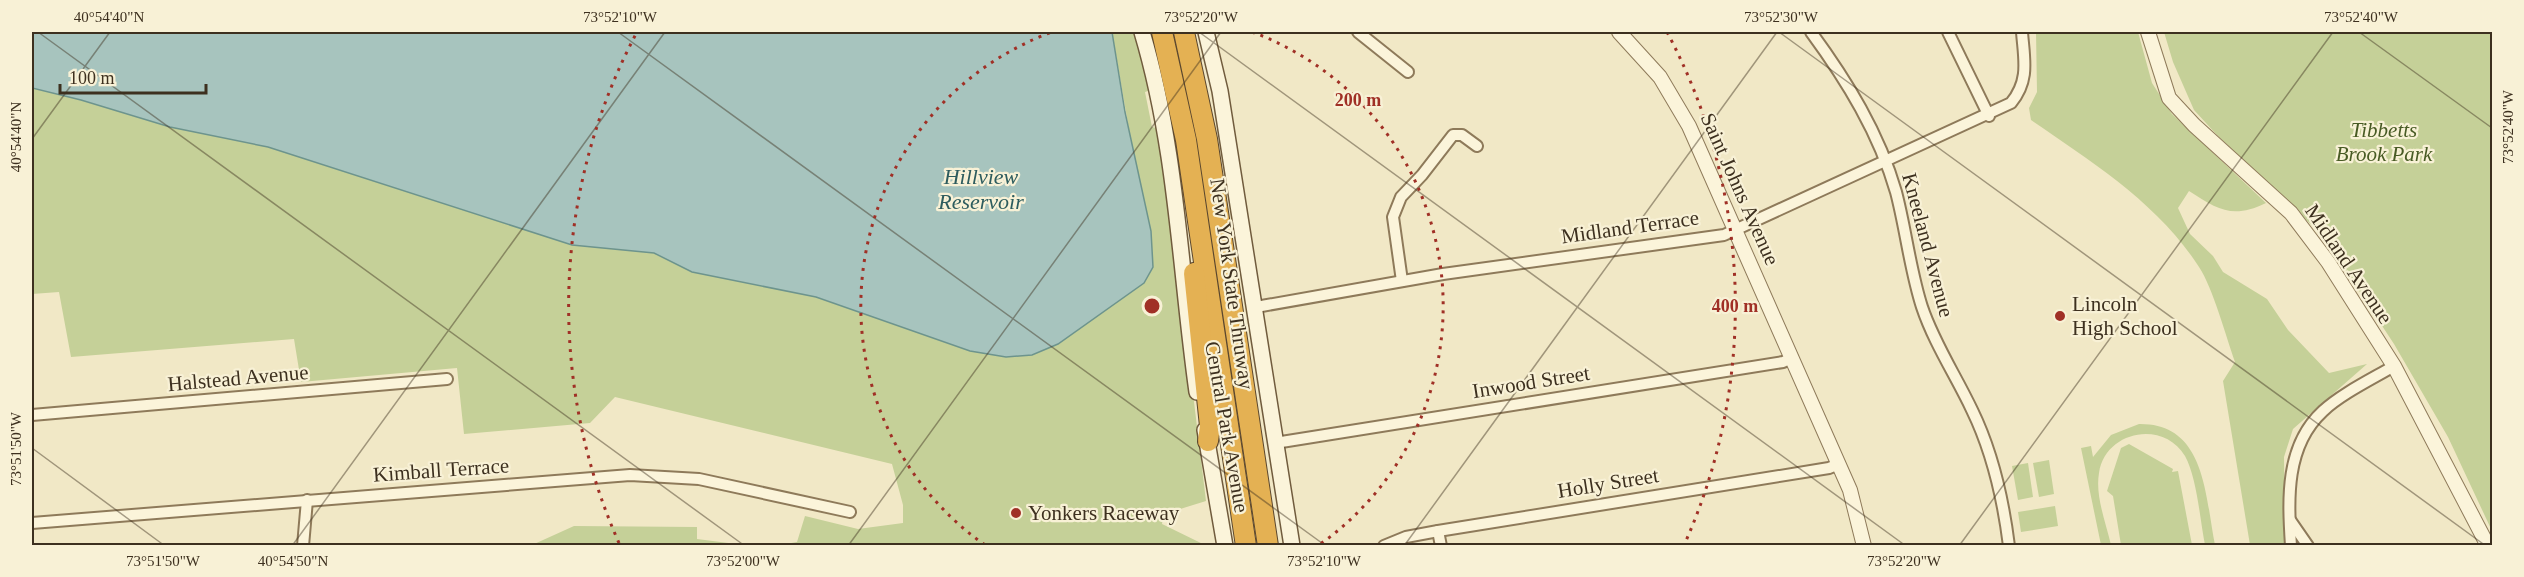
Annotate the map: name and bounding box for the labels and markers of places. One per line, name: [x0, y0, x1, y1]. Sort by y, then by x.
place label: Lincoln High School: [2072, 292, 2178, 340]
centre of rings: [1142, 296, 1162, 316]
marker: Lincoln High School: [2053, 309, 2067, 323]
place label: Yonkers Raceway: [1028, 501, 1180, 525]
marker: Yonkers Raceway: [1009, 506, 1023, 520]

